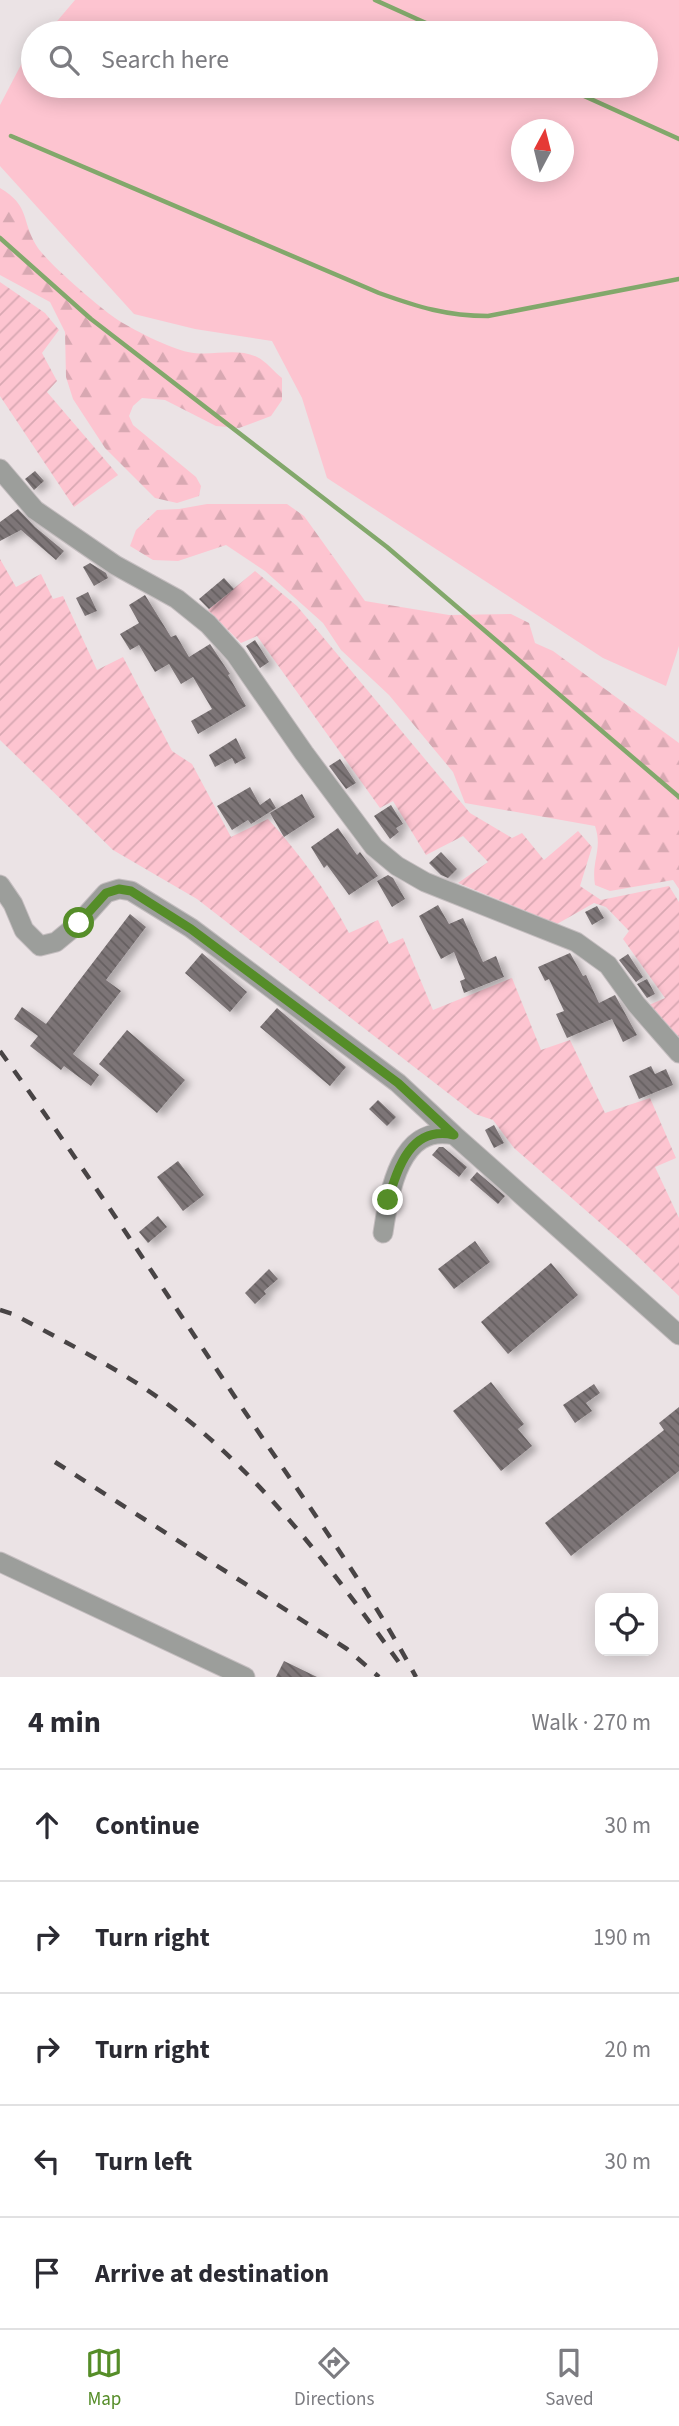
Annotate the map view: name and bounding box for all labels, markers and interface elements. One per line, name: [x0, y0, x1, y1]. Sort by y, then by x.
search box: [21, 21, 658, 98]
icon: search: [45, 41, 83, 79]
text: Search here: [101, 41, 229, 78]
north arrow: [511, 119, 574, 182]
route start: [63, 907, 94, 938]
route end: [372, 1184, 403, 1215]
map controls: [595, 1593, 658, 1656]
button: locate: [595, 1593, 658, 1656]
text: 4 min: [28, 1701, 101, 1744]
text: Walk · 270 m: [532, 1706, 651, 1739]
icon: ahead: [28, 1806, 66, 1844]
text: Continue: [95, 1807, 200, 1844]
text: 30 m: [604, 1809, 651, 1842]
icon: right: [28, 1918, 66, 1956]
text: Turn right: [95, 1919, 210, 1956]
text: 190 m: [593, 1921, 651, 1954]
icon: right: [28, 2030, 66, 2068]
text: Turn right: [95, 2031, 210, 2068]
text: 20 m: [604, 2033, 651, 2066]
icon: left: [28, 2142, 66, 2180]
text: Turn left: [95, 2143, 192, 2180]
text: 30 m: [604, 2145, 651, 2178]
icon: arrive: [28, 2254, 66, 2292]
text: Arrive at destination: [95, 2255, 329, 2292]
tab: Map: [85, 2344, 123, 2413]
tab: Directions: [294, 2344, 374, 2413]
tab: Saved: [545, 2344, 594, 2413]

